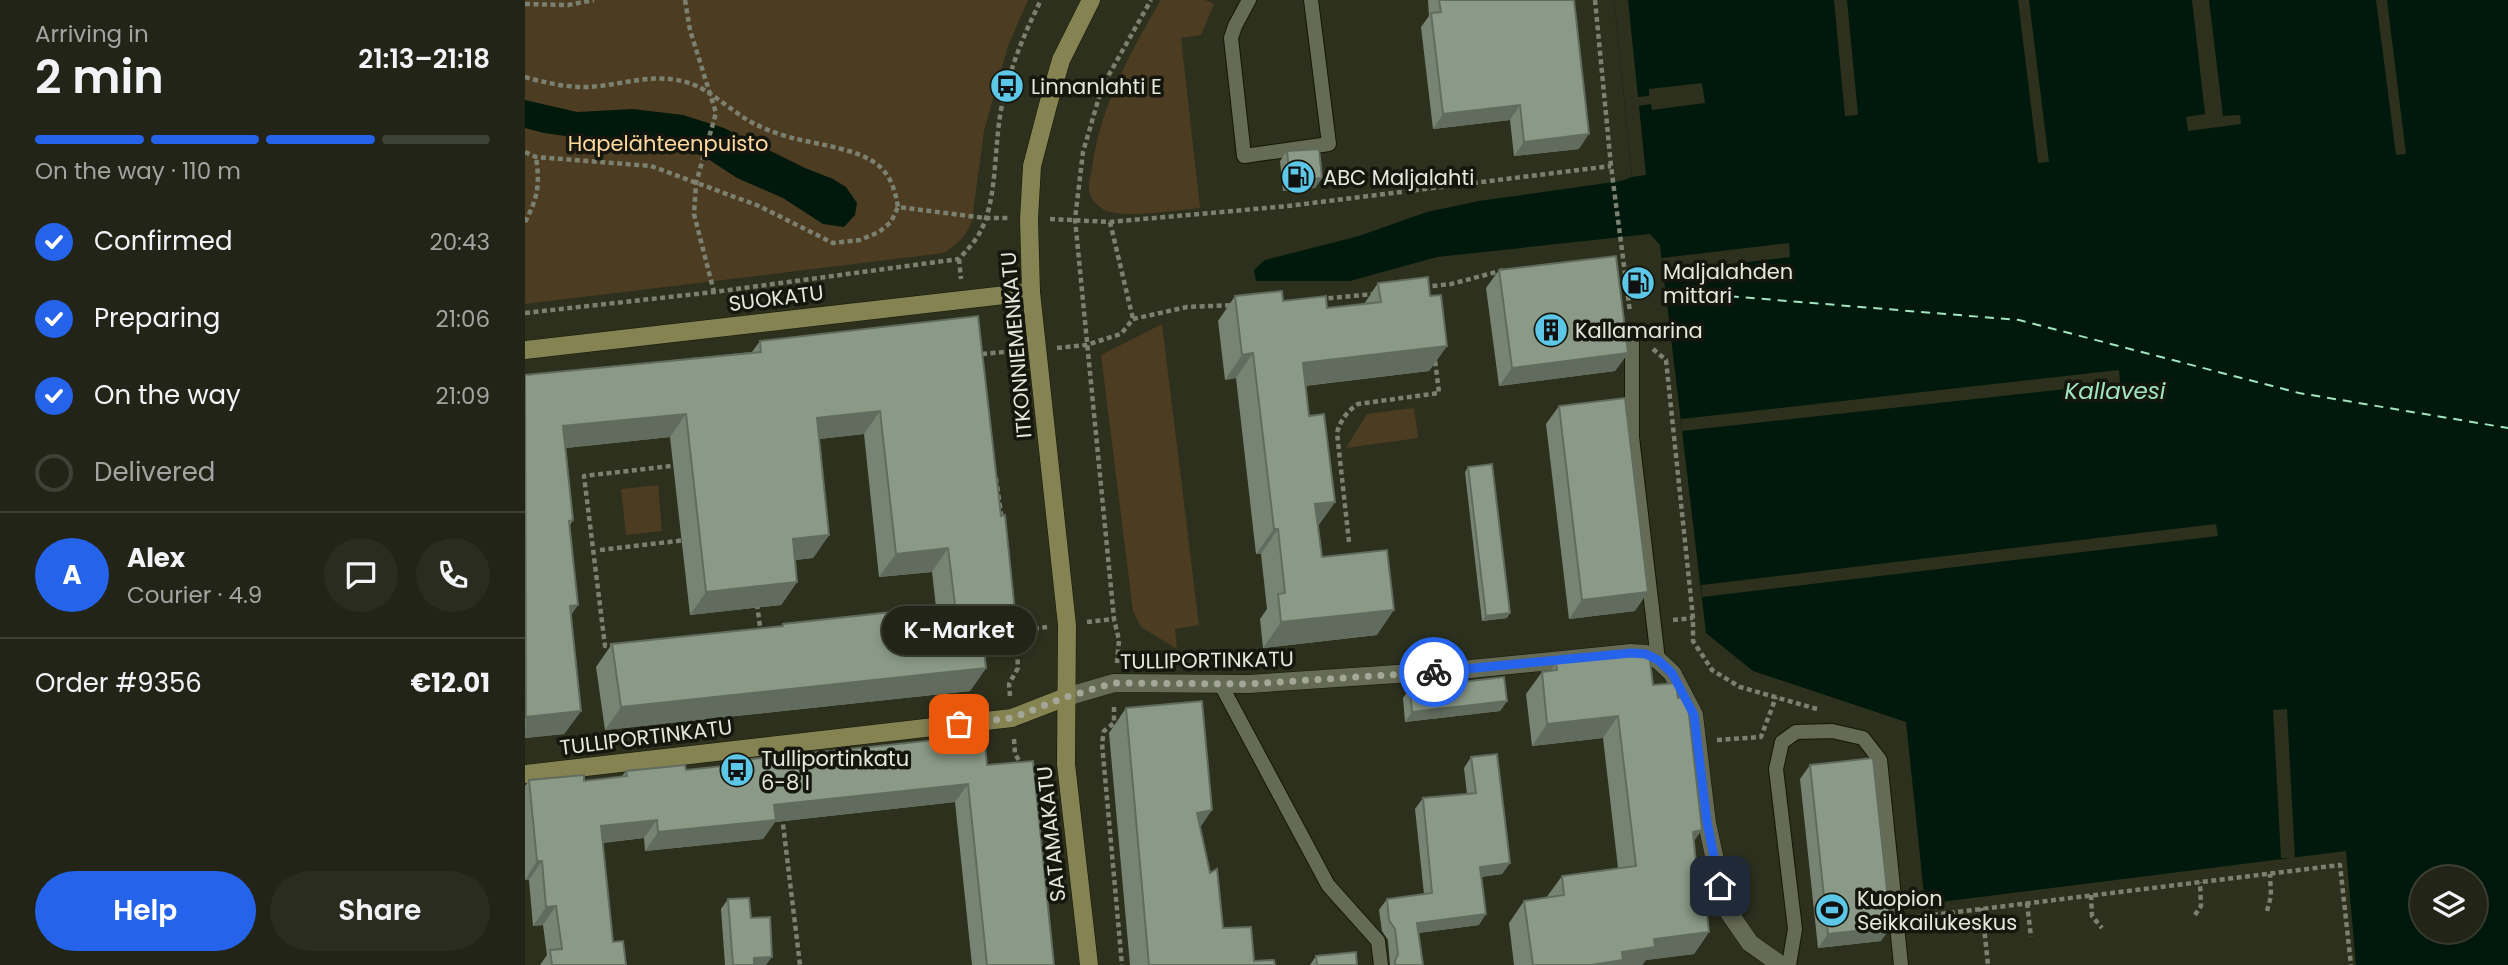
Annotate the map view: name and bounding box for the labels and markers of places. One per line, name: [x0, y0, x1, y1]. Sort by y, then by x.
bus stop icon: Linnanlahti E: [988, 67, 1026, 105]
place label: Linnanlahti E: [1031, 72, 1162, 101]
fuel station icon: ABC Maljalahti: [1279, 158, 1317, 196]
place label: ABC Maljalahti: [1323, 163, 1474, 192]
place label: Maljalahden mittari: [1663, 257, 1793, 310]
fuel station icon: Maljalahden mittari: [1619, 264, 1657, 302]
building icon: Kallamarina: [1532, 311, 1570, 349]
place label: Kallamarina: [1575, 316, 1703, 345]
callout: K-Market: [882, 605, 1036, 654]
pin: [929, 694, 989, 754]
place label: Tulliportinkatu 6-8 I: [761, 744, 909, 797]
bus stop icon: Tulliportinkatu 6-8 I: [718, 751, 756, 789]
pin: [1690, 856, 1750, 916]
place label: Kuopion Seikkailukeskus: [1857, 884, 2017, 937]
sports icon: Kuopion Seikkailukeskus: [1813, 891, 1851, 929]

